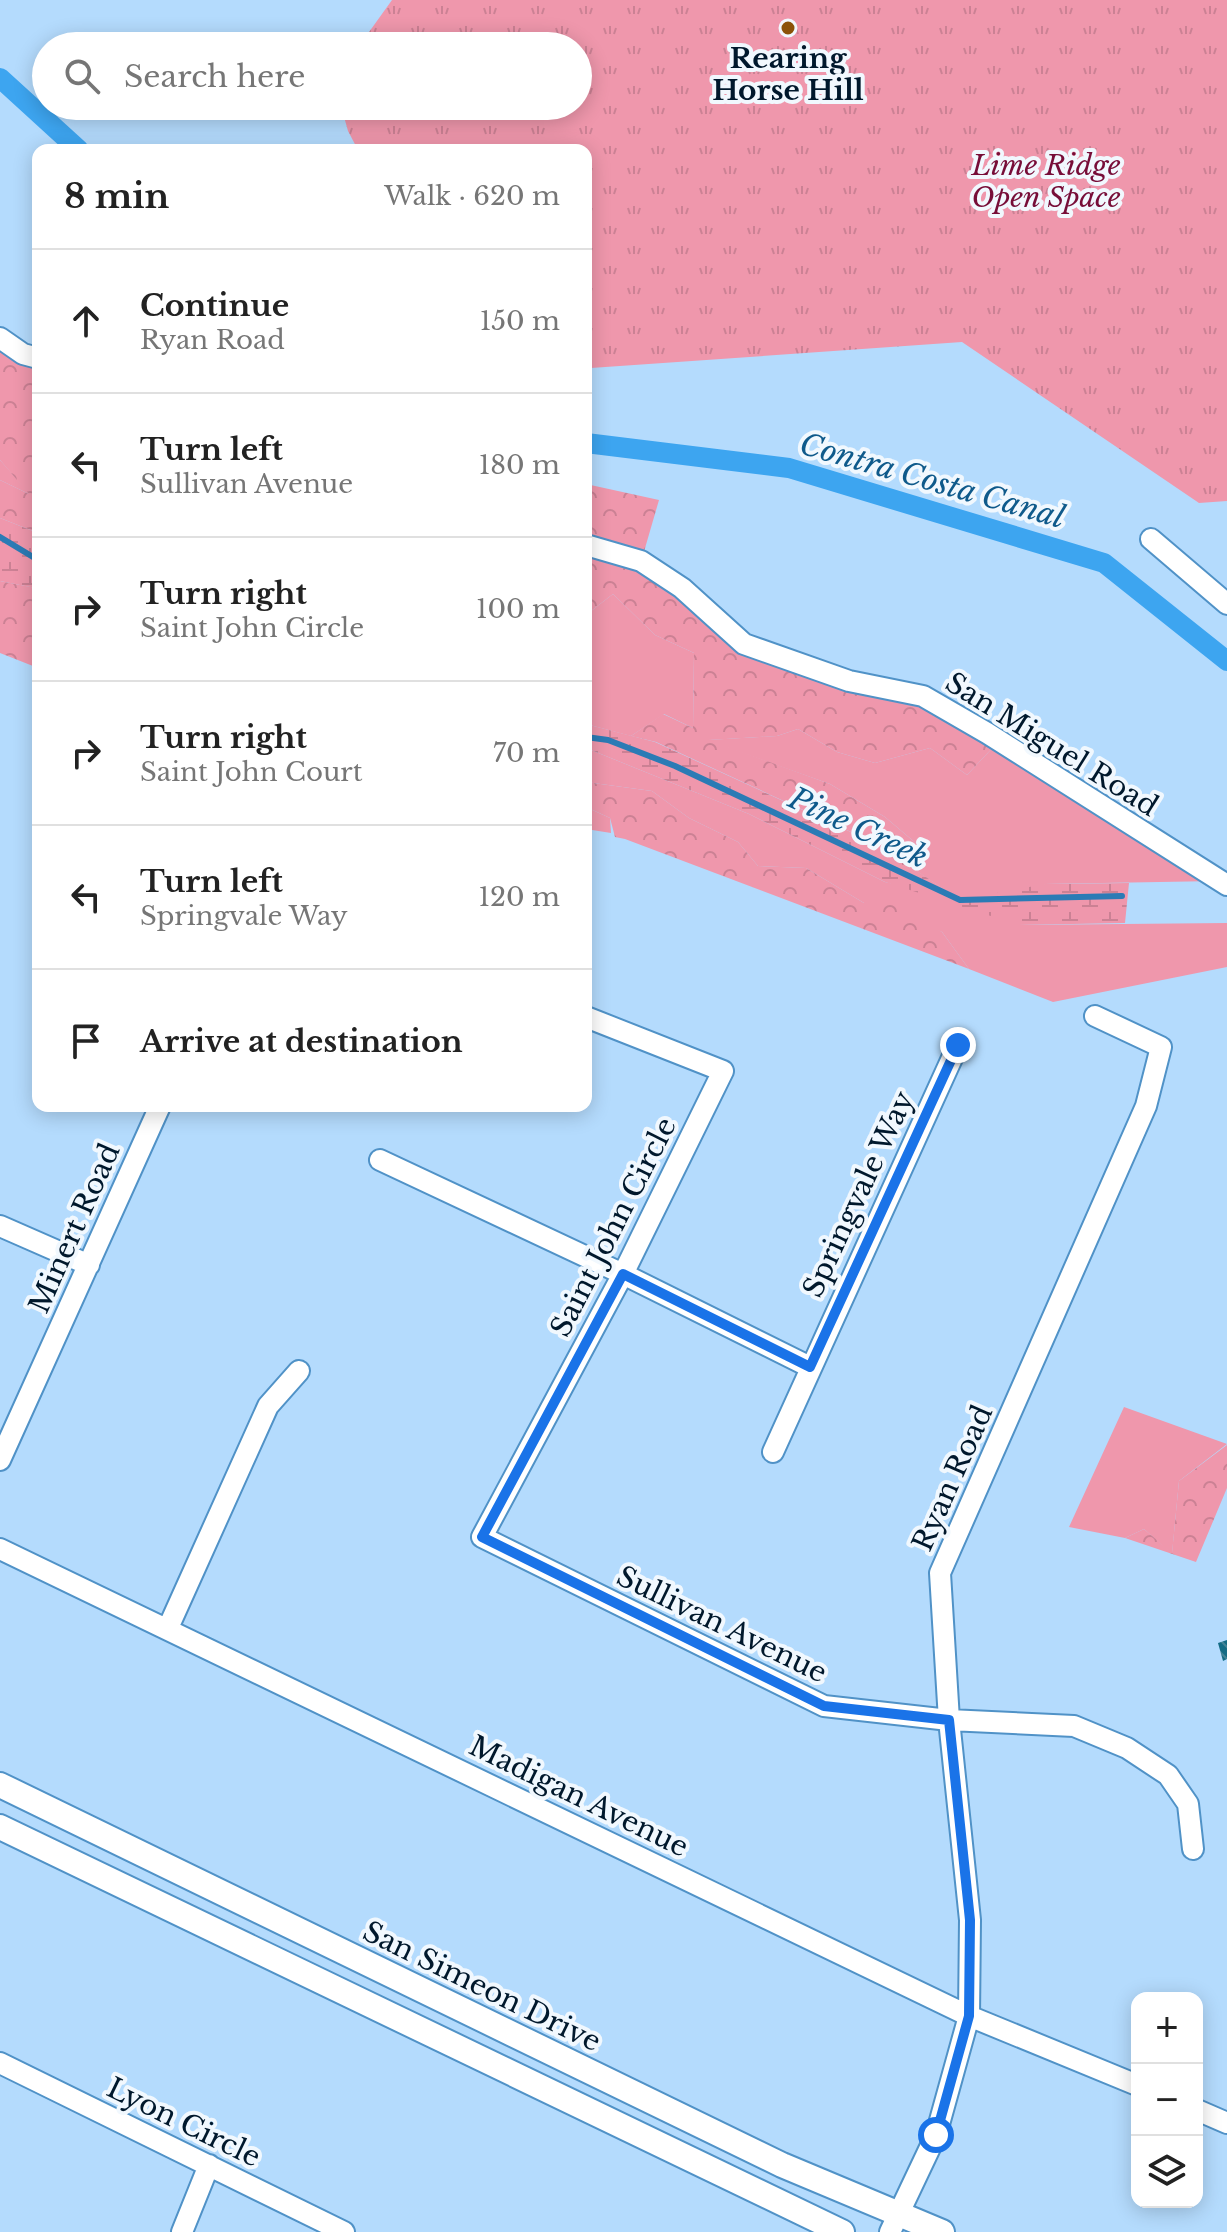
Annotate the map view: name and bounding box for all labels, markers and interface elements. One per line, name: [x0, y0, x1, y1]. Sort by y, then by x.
marker: Rearing Horse Hill: [779, 19, 797, 37]
search box: [32, 32, 592, 120]
place label: Rearing Horse Hill: [712, 41, 864, 108]
icon: search: [60, 54, 104, 98]
text: Search here: [124, 58, 305, 95]
park label: Lime Ridge Open Space: [970, 148, 1121, 215]
text: 8 min: [64, 175, 169, 217]
text: Walk · 620 m: [384, 180, 560, 212]
text: Continue: [140, 287, 289, 324]
icon: ahead: [64, 299, 108, 343]
text: 150 m: [480, 305, 560, 337]
text: Ryan Road: [140, 324, 285, 356]
water label: Contra Costa Canal: [796, 425, 1069, 536]
text: Turn left: [140, 431, 283, 468]
icon: left: [64, 443, 108, 487]
text: 180 m: [479, 449, 560, 481]
text: Sullivan Avenue: [140, 468, 353, 500]
text: Turn right: [140, 575, 307, 612]
icon: right: [64, 587, 108, 631]
text: 100 m: [476, 593, 560, 625]
text: Saint John Circle: [140, 612, 364, 644]
street label: San Miguel Road: [939, 665, 1165, 824]
text: Turn right: [140, 719, 307, 756]
icon: right: [64, 731, 108, 775]
text: 70 m: [493, 737, 560, 769]
text: Saint John Court: [140, 756, 363, 788]
water label: Pine Creek: [782, 779, 934, 876]
text: Turn left: [140, 863, 283, 900]
icon: left: [64, 875, 108, 919]
text: 120 m: [478, 881, 560, 913]
text: Springvale Way: [140, 900, 348, 932]
icon: arrive: [64, 1019, 108, 1063]
text: Arrive at destination: [140, 1023, 463, 1060]
route end: [940, 1027, 976, 1063]
street label: Springvale Way: [795, 1085, 922, 1303]
street label: Saint John Circle: [543, 1112, 684, 1343]
street label: Minert Road: [21, 1138, 127, 1318]
street label: Ryan Road: [905, 1400, 1000, 1557]
street label: Sullivan Avenue: [611, 1558, 833, 1690]
street label: Madigan Avenue: [463, 1728, 694, 1865]
street label: San Simeon Drive: [357, 1914, 606, 2059]
map controls: [1131, 1992, 1203, 2208]
button: +: [1131, 1992, 1203, 2064]
button: −: [1131, 2064, 1203, 2136]
street label: Lyon Circle: [101, 2070, 266, 2175]
route start: [918, 2117, 954, 2153]
button: layers: [1131, 2136, 1203, 2208]

